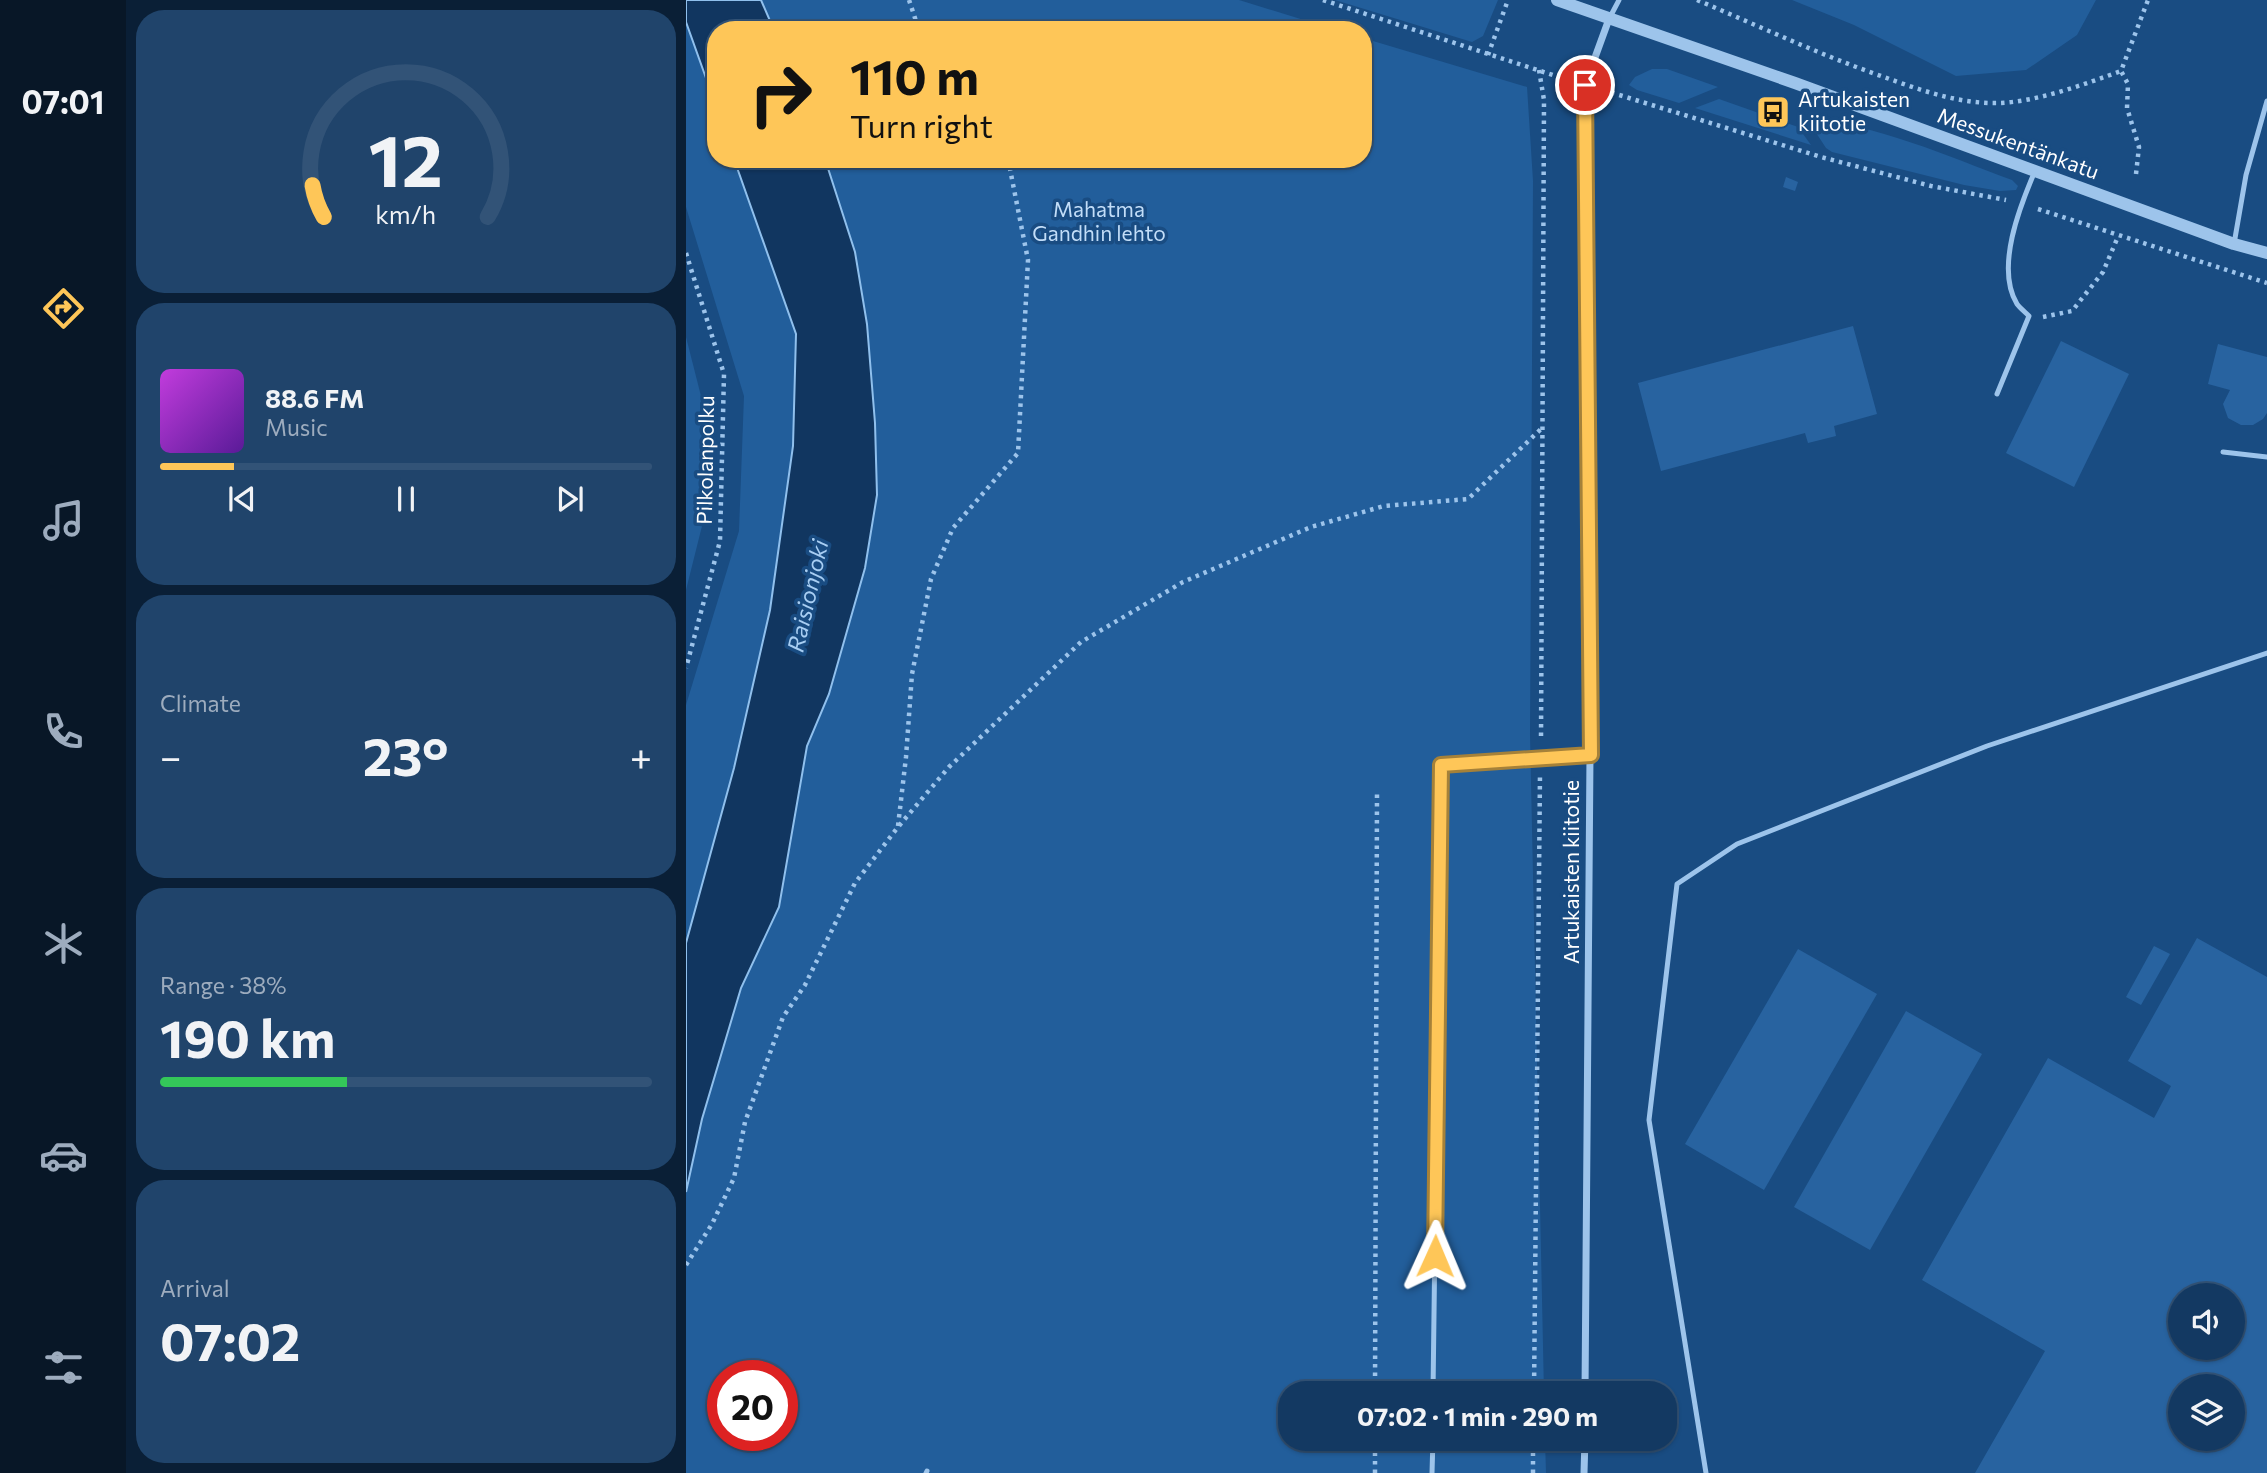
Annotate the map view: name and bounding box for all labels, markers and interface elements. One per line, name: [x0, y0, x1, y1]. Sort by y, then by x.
text: 110 m: [850, 45, 979, 105]
icon: right: [735, 49, 826, 140]
pin: [1555, 55, 1615, 115]
icon: arrive: [1566, 66, 1604, 104]
text: 07:01: [22, 81, 104, 121]
place label: Artukaisten kiitotie: [1798, 86, 1910, 135]
bus stop icon: Artukaisten kiitotie: [1754, 93, 1792, 131]
street label: Messukentänkatu: [1934, 102, 2103, 183]
text: Turn right: [850, 105, 993, 145]
text: 12: [369, 114, 443, 203]
park label: Mahatma Gandhin lehto: [1032, 196, 1166, 245]
text: km/h: [376, 199, 436, 229]
icon: directions: [39, 284, 88, 333]
text: 88.6 FM: [265, 382, 364, 413]
street label: Pilkolanpolku: [691, 395, 718, 525]
text: Music: [265, 413, 328, 441]
icon: previous: [223, 480, 261, 518]
icon: pause: [387, 480, 425, 518]
icon: next: [551, 480, 589, 518]
icon: music: [39, 496, 88, 545]
water label: Raisionjoki: [780, 536, 834, 655]
text: Climate: [160, 689, 241, 717]
icon: phone: [39, 707, 88, 756]
text: 23°: [363, 723, 449, 787]
text: −: [160, 732, 182, 779]
text: +: [630, 732, 652, 779]
street label: Artukaisten kiitotie: [1558, 780, 1583, 964]
icon: climate: [39, 919, 88, 968]
text: Range · 38%: [160, 971, 287, 999]
text: 190 km: [160, 1005, 335, 1069]
icon: car: [39, 1131, 88, 1180]
position arrow: [1398, 1219, 1472, 1293]
text: Arrival: [160, 1274, 230, 1302]
map controls: [2168, 1283, 2245, 1451]
button: sound: [2168, 1283, 2245, 1360]
text: 07:02: [160, 1308, 300, 1372]
icon: filters: [39, 1343, 88, 1392]
speed limit sign: 20: [707, 1360, 798, 1451]
button: layers: [2168, 1374, 2245, 1451]
text: 07:02 · 1 min · 290 m: [1357, 1400, 1598, 1431]

